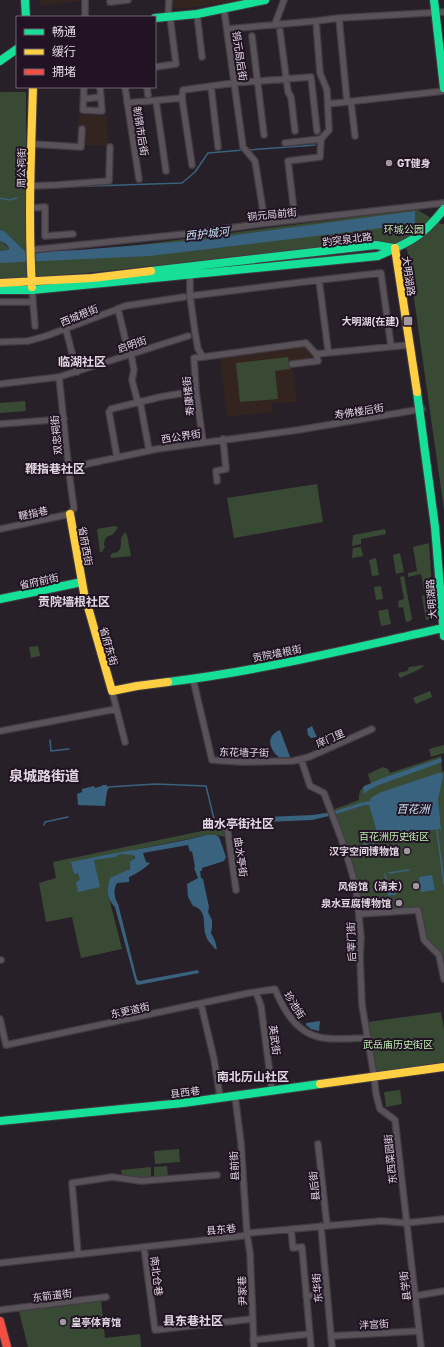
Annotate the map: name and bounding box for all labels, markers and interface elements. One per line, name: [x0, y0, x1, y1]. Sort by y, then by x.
legend: [16, 16, 156, 88]
text: 畅通: [52, 24, 76, 39]
street label: 铜元局后街: [231, 30, 249, 82]
text: 缓行: [52, 44, 76, 59]
text: 拥堵: [52, 64, 76, 79]
street label: 制锦市后街: [131, 105, 151, 157]
street label: 周公祠街: [15, 148, 27, 188]
place label: GT健身: [397, 157, 431, 169]
marker: GT健身: [384, 158, 394, 168]
street label: 铜元局前街: [247, 205, 297, 223]
park label: 环城公园: [384, 223, 424, 235]
water label: 西护城河: [184, 224, 232, 242]
street label: 趵突泉北路: [321, 230, 373, 248]
street label: 大明湖路: [400, 255, 418, 297]
street label: 西城根街: [58, 302, 100, 328]
place label: 大明湖(在建): [341, 315, 399, 327]
marker: 大明湖(在建): [402, 315, 414, 327]
street label: 启明街: [116, 333, 148, 355]
district label: 临湖社区: [58, 354, 106, 369]
street label: 寿康楼街: [180, 375, 196, 417]
street label: 寿佛楼后街: [333, 401, 385, 421]
street label: 双忠祠街: [48, 415, 64, 455]
street label: 西公界街: [160, 427, 202, 445]
district label: 鞭指巷社区: [25, 461, 85, 476]
street label: 鞭指巷: [17, 504, 49, 522]
street label: 省府西街: [77, 525, 95, 567]
street label: 省府前街: [18, 571, 60, 591]
street label: 大明湖路: [424, 579, 438, 619]
district label: 贡院墙根社区: [38, 594, 110, 609]
street label: 省府东街: [98, 625, 120, 667]
street label: 贡院墙根街: [251, 642, 303, 664]
street label: 庠门里: [314, 727, 346, 749]
street label: 东花墙子街: [219, 746, 269, 758]
district label: 泉城路街道: [9, 767, 79, 784]
water label: 百花洲: [397, 802, 431, 815]
district label: 曲水亭街社区: [202, 816, 274, 831]
park label: 百花洲历史街区: [359, 830, 429, 842]
street label: 曲水亭街: [232, 836, 250, 878]
place label: 汉字空间博物馆: [329, 845, 399, 857]
marker: 汉字空间博物馆: [402, 846, 412, 856]
place label: 风俗馆（清末）: [338, 880, 408, 892]
marker: 风俗馆（清末）: [411, 881, 421, 891]
place label: 泉水豆腐博物馆: [321, 897, 391, 909]
marker: 泉水豆腐博物馆: [394, 898, 404, 908]
street label: 后宰门街: [344, 922, 358, 962]
street label: 珍池街: [282, 989, 308, 1021]
street label: 东更道街: [109, 1000, 151, 1020]
street label: 英武街: [267, 1024, 283, 1056]
park label: 武岳庙历史街区: [363, 1038, 433, 1050]
district label: 南北历山社区: [217, 1069, 289, 1084]
street label: 县西巷: [169, 1084, 201, 1100]
street label: 东西菜园街: [381, 1134, 399, 1184]
street label: 县前街: [227, 1151, 241, 1181]
street label: 县后街: [306, 1170, 322, 1202]
street label: 县东巷: [205, 1221, 237, 1237]
street label: 南北仓巷: [149, 1255, 165, 1297]
street label: 县学街: [397, 1270, 413, 1302]
street label: 东华街: [310, 1273, 324, 1303]
street label: 尹家巷: [235, 1276, 249, 1306]
street label: 东箭道街: [31, 1287, 73, 1303]
district label: 县东巷社区: [163, 1313, 223, 1328]
place label: 皇亭体育馆: [71, 1316, 121, 1328]
marker: 皇亭体育馆: [58, 1317, 68, 1327]
street label: 泮宫街: [359, 1317, 389, 1331]

